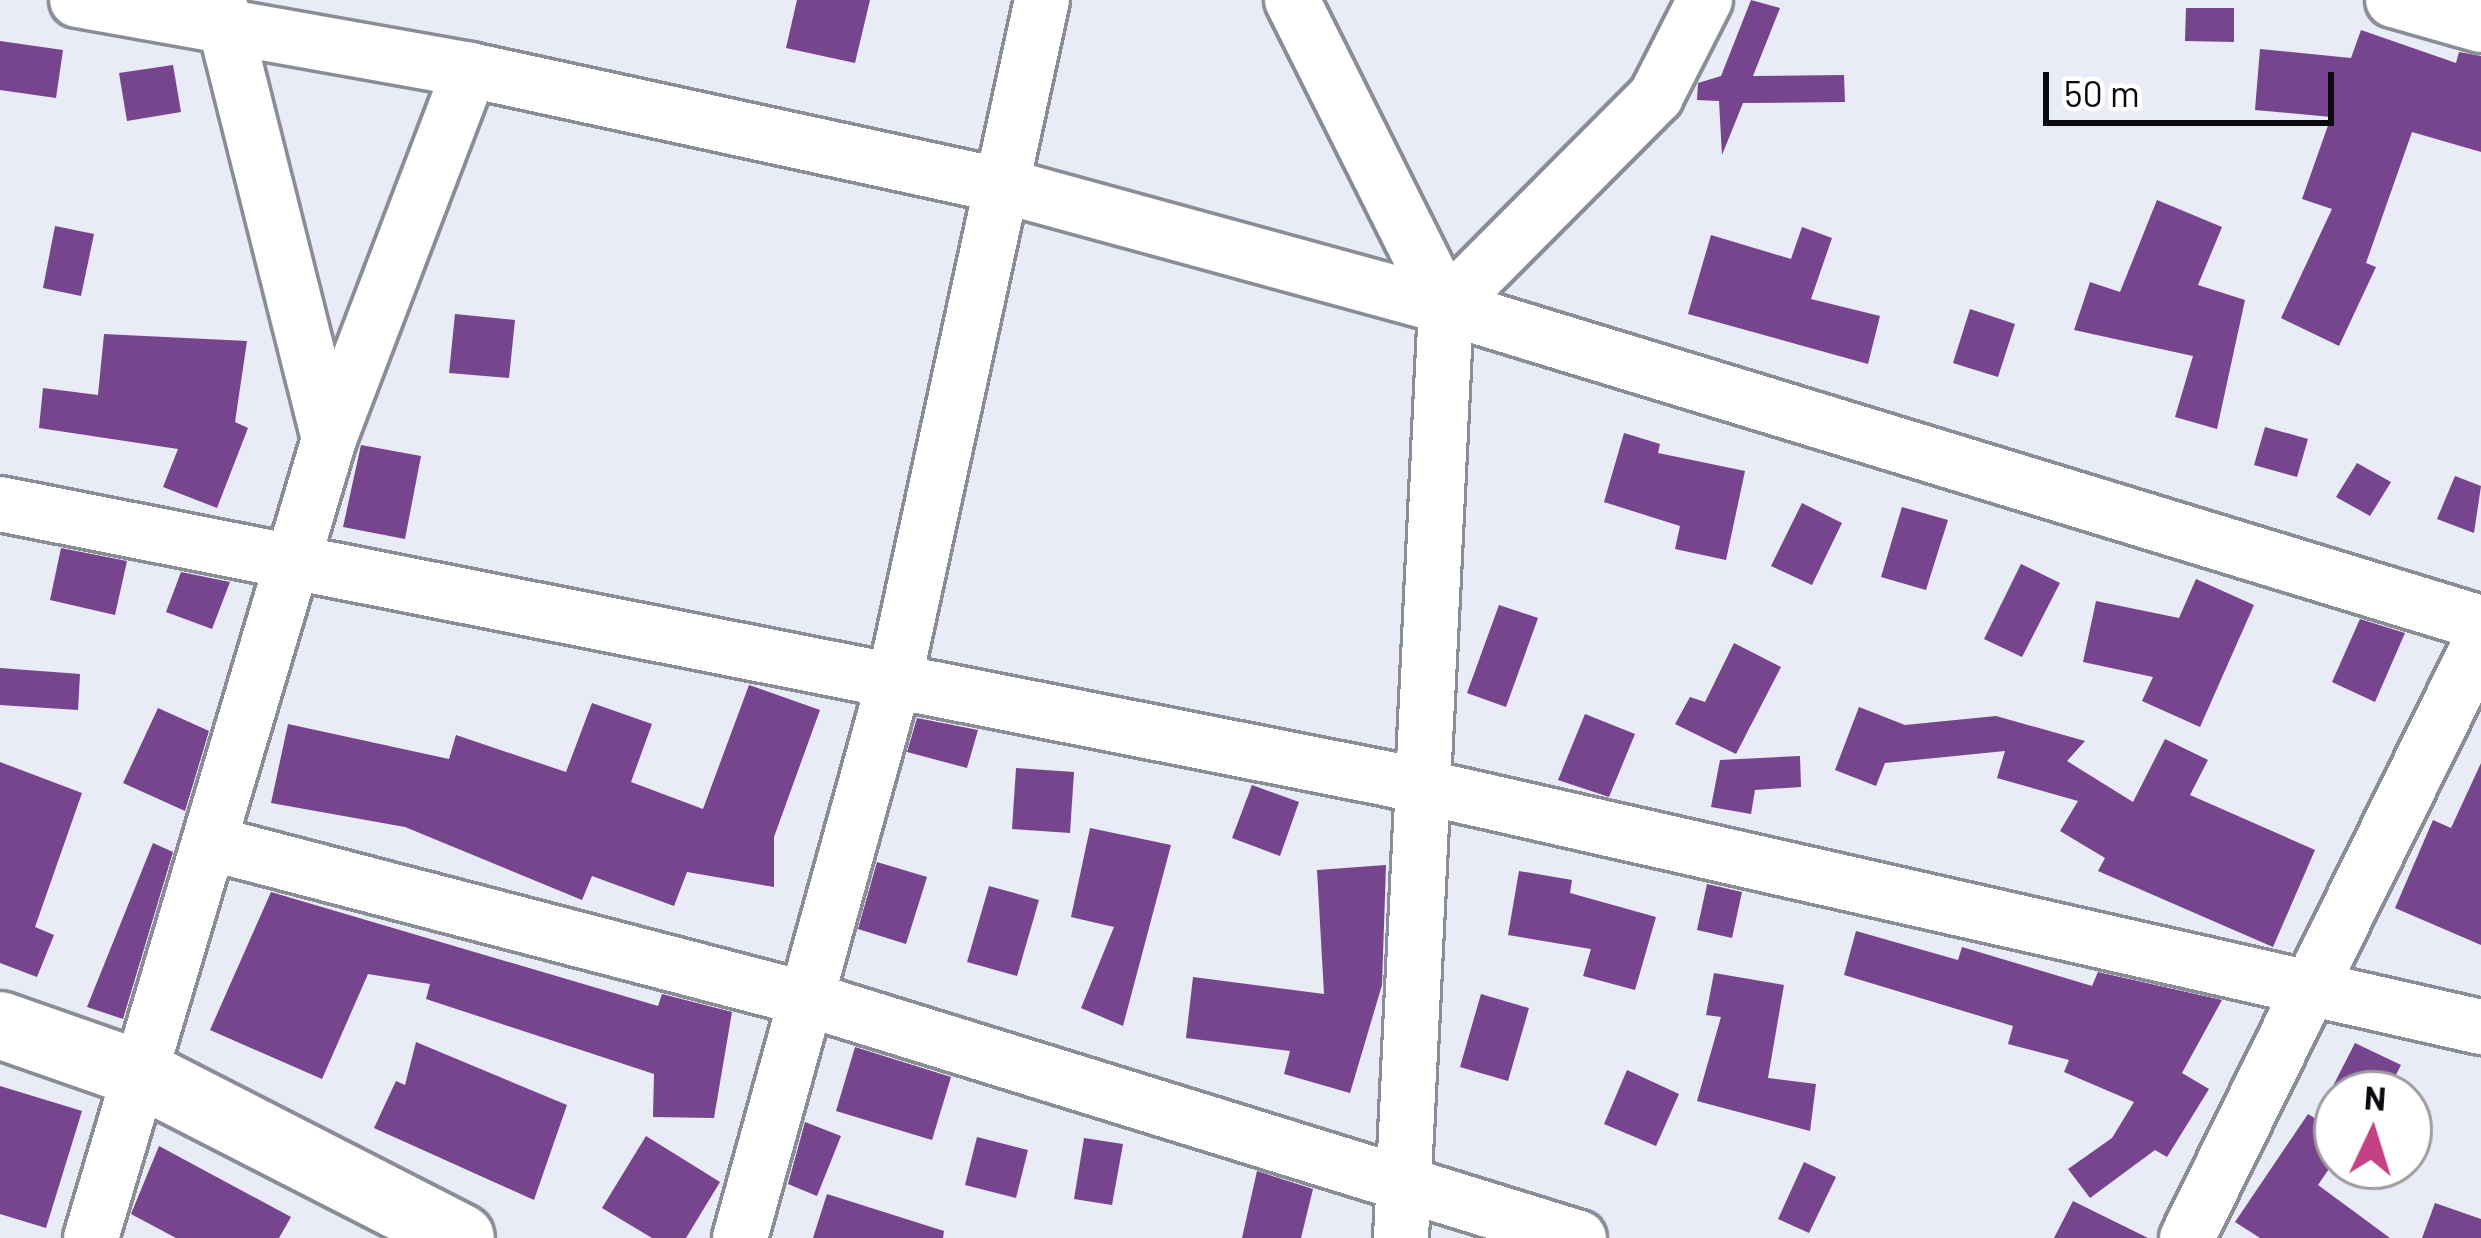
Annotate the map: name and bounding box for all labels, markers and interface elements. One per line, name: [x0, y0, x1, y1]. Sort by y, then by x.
scale bar: [2049, 48, 2340, 122]
text: 50 m: [2064, 71, 2140, 114]
north arrow: [2313, 1070, 2433, 1190]
text: N: [2363, 1076, 2388, 1118]

